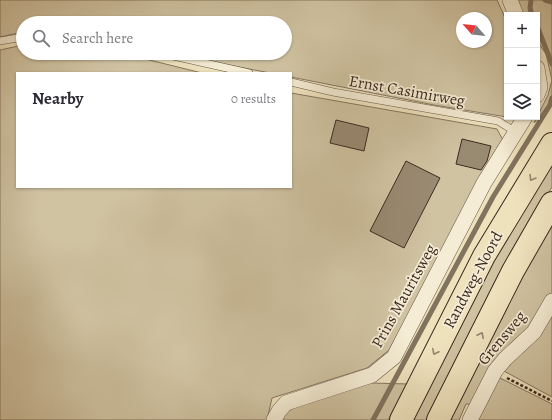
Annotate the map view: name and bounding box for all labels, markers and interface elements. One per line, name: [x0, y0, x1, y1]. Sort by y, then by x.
north arrow: [456, 12, 492, 48]
map controls: [504, 12, 540, 120]
button: +: [504, 12, 540, 48]
search box: [16, 16, 292, 60]
icon: search: [30, 27, 52, 49]
text: Search here: [62, 28, 133, 48]
button: −: [504, 48, 540, 84]
street label: Ernst Casimirweg: [347, 70, 467, 112]
button: layers: [504, 84, 540, 120]
text: Nearby: [32, 87, 83, 110]
text: 0 results: [231, 90, 276, 107]
one-way arrow: [529, 174, 536, 181]
street label: Randweg-Noord: [438, 227, 508, 333]
street label: Prins Mauritsweg: [366, 240, 442, 352]
street label: Grensweg: [473, 306, 531, 370]
one-way arrow: [476, 332, 484, 339]
one-way arrow: [432, 348, 440, 356]

